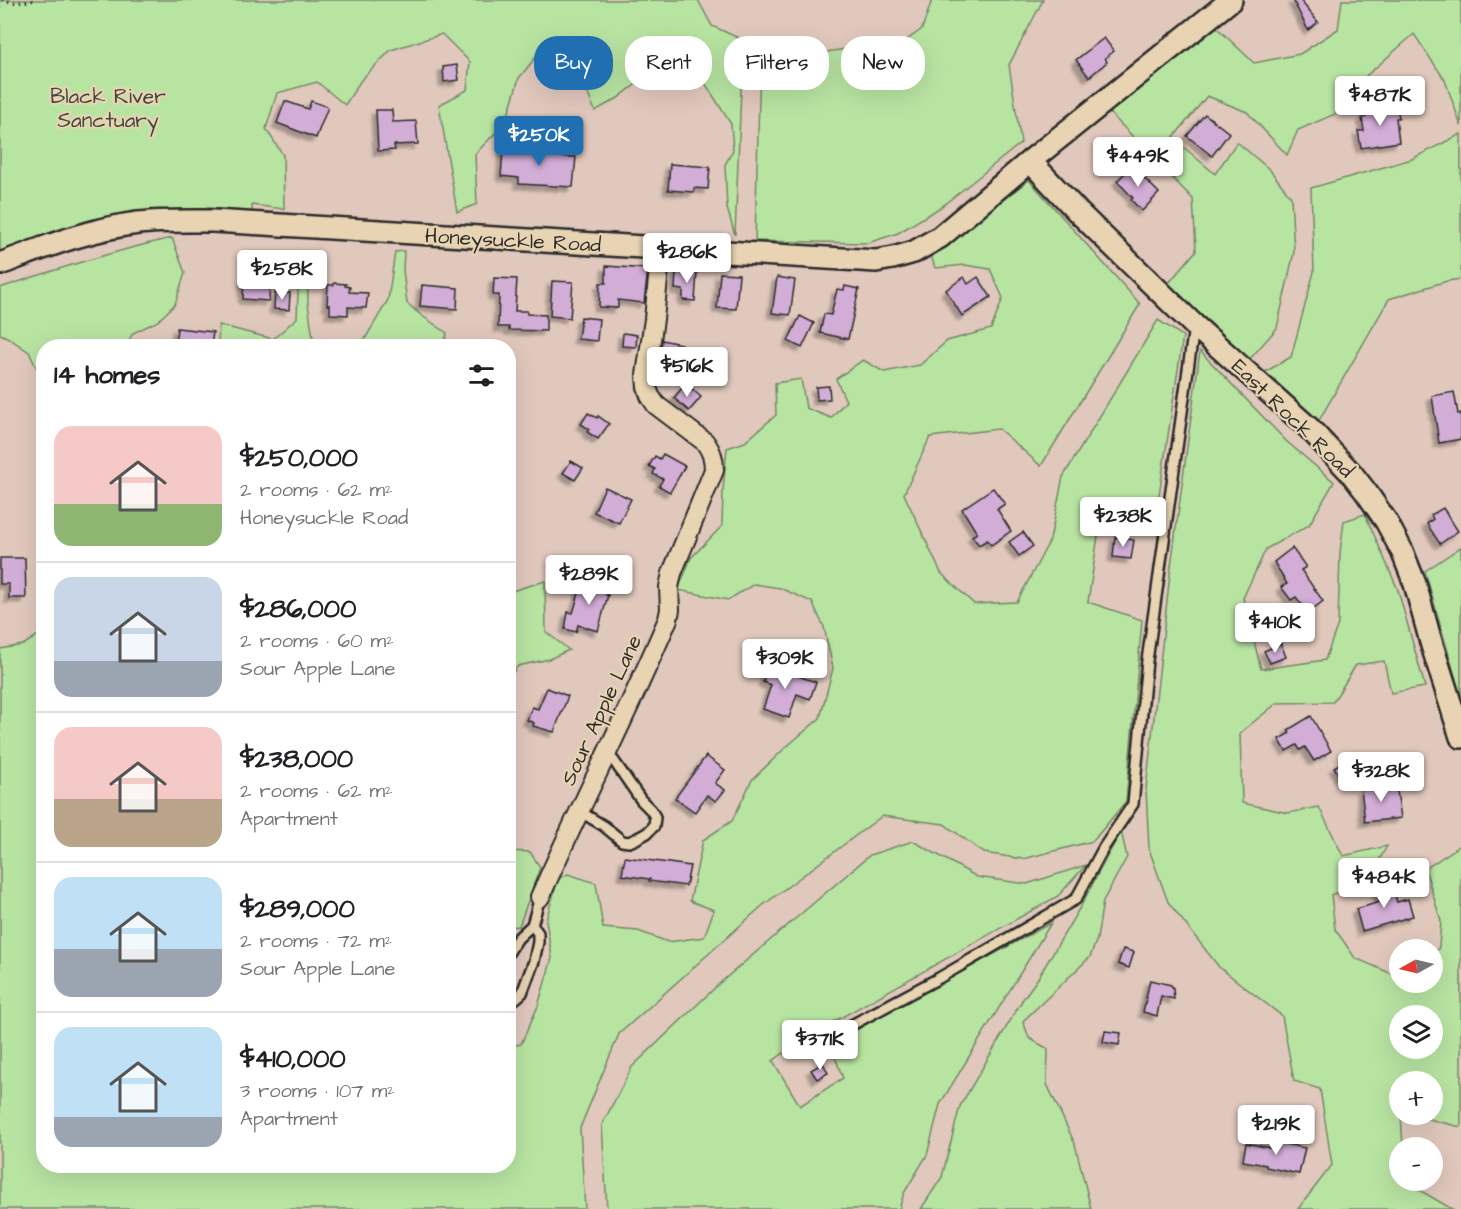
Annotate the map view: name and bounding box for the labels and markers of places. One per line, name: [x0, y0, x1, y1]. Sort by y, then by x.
pin: $487K: [1338, 76, 1422, 127]
pin: $250K: [497, 116, 581, 167]
pin: $449K: [1096, 137, 1180, 188]
pin: $286K: [645, 233, 729, 284]
pin: $258K: [240, 250, 324, 301]
pin: $516K: [645, 347, 729, 398]
pin: $238K: [1081, 497, 1165, 548]
pin: $289K: [547, 555, 631, 606]
pin: $410K: [1233, 603, 1317, 654]
pin: $309K: [743, 639, 827, 690]
pin: $328K: [1339, 752, 1423, 803]
pin: $484K: [1342, 858, 1426, 909]
pin: $371K: [778, 1020, 862, 1071]
pin: $219K: [1234, 1105, 1318, 1156]

